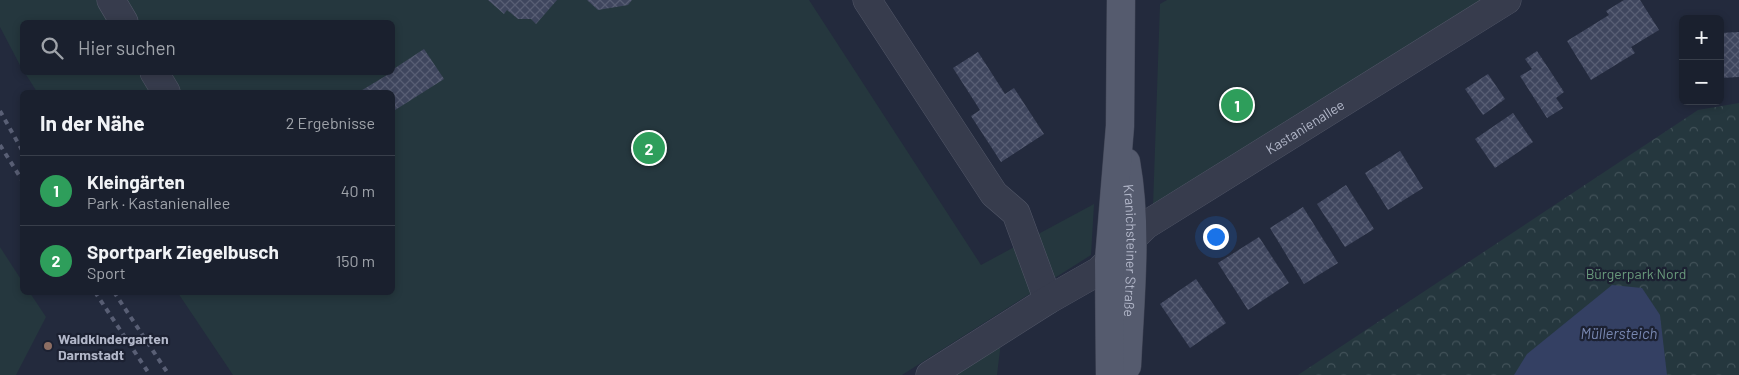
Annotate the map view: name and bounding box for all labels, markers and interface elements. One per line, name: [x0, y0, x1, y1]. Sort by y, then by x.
map controls: [1679, 15, 1724, 105]
button: +: [1679, 15, 1724, 60]
search box: [20, 20, 395, 75]
icon: search: [38, 34, 66, 62]
text: Hier suchen: [78, 36, 176, 59]
button: −: [1679, 60, 1724, 105]
pin: 1: [1221, 86, 1253, 124]
street label: Kastanienallee: [1262, 95, 1347, 157]
text: In der Nähe: [40, 110, 145, 135]
text: 2 Ergebnisse: [286, 113, 375, 132]
pin: 2: [633, 129, 665, 167]
text: Kleingärten: [87, 170, 185, 193]
text: 1: [53, 181, 59, 200]
text: 40 m: [341, 181, 375, 200]
street label: Kranichsteiner Straße: [1121, 183, 1141, 318]
text: Park · Kastanienallee: [87, 193, 230, 212]
your location: [1203, 224, 1229, 250]
text: Sportpark Ziegelbusch: [87, 240, 279, 263]
text: 2: [52, 251, 60, 270]
text: 150 m: [336, 251, 375, 270]
text: Sport: [87, 263, 126, 282]
park label: Bürgerpark Nord: [1586, 265, 1686, 282]
water label: Müllersteich: [1581, 324, 1658, 342]
place label: Waldkindergarten Darmstadt: [58, 330, 169, 363]
marker: Waldkindergarten Darmstadt: [42, 340, 54, 352]

